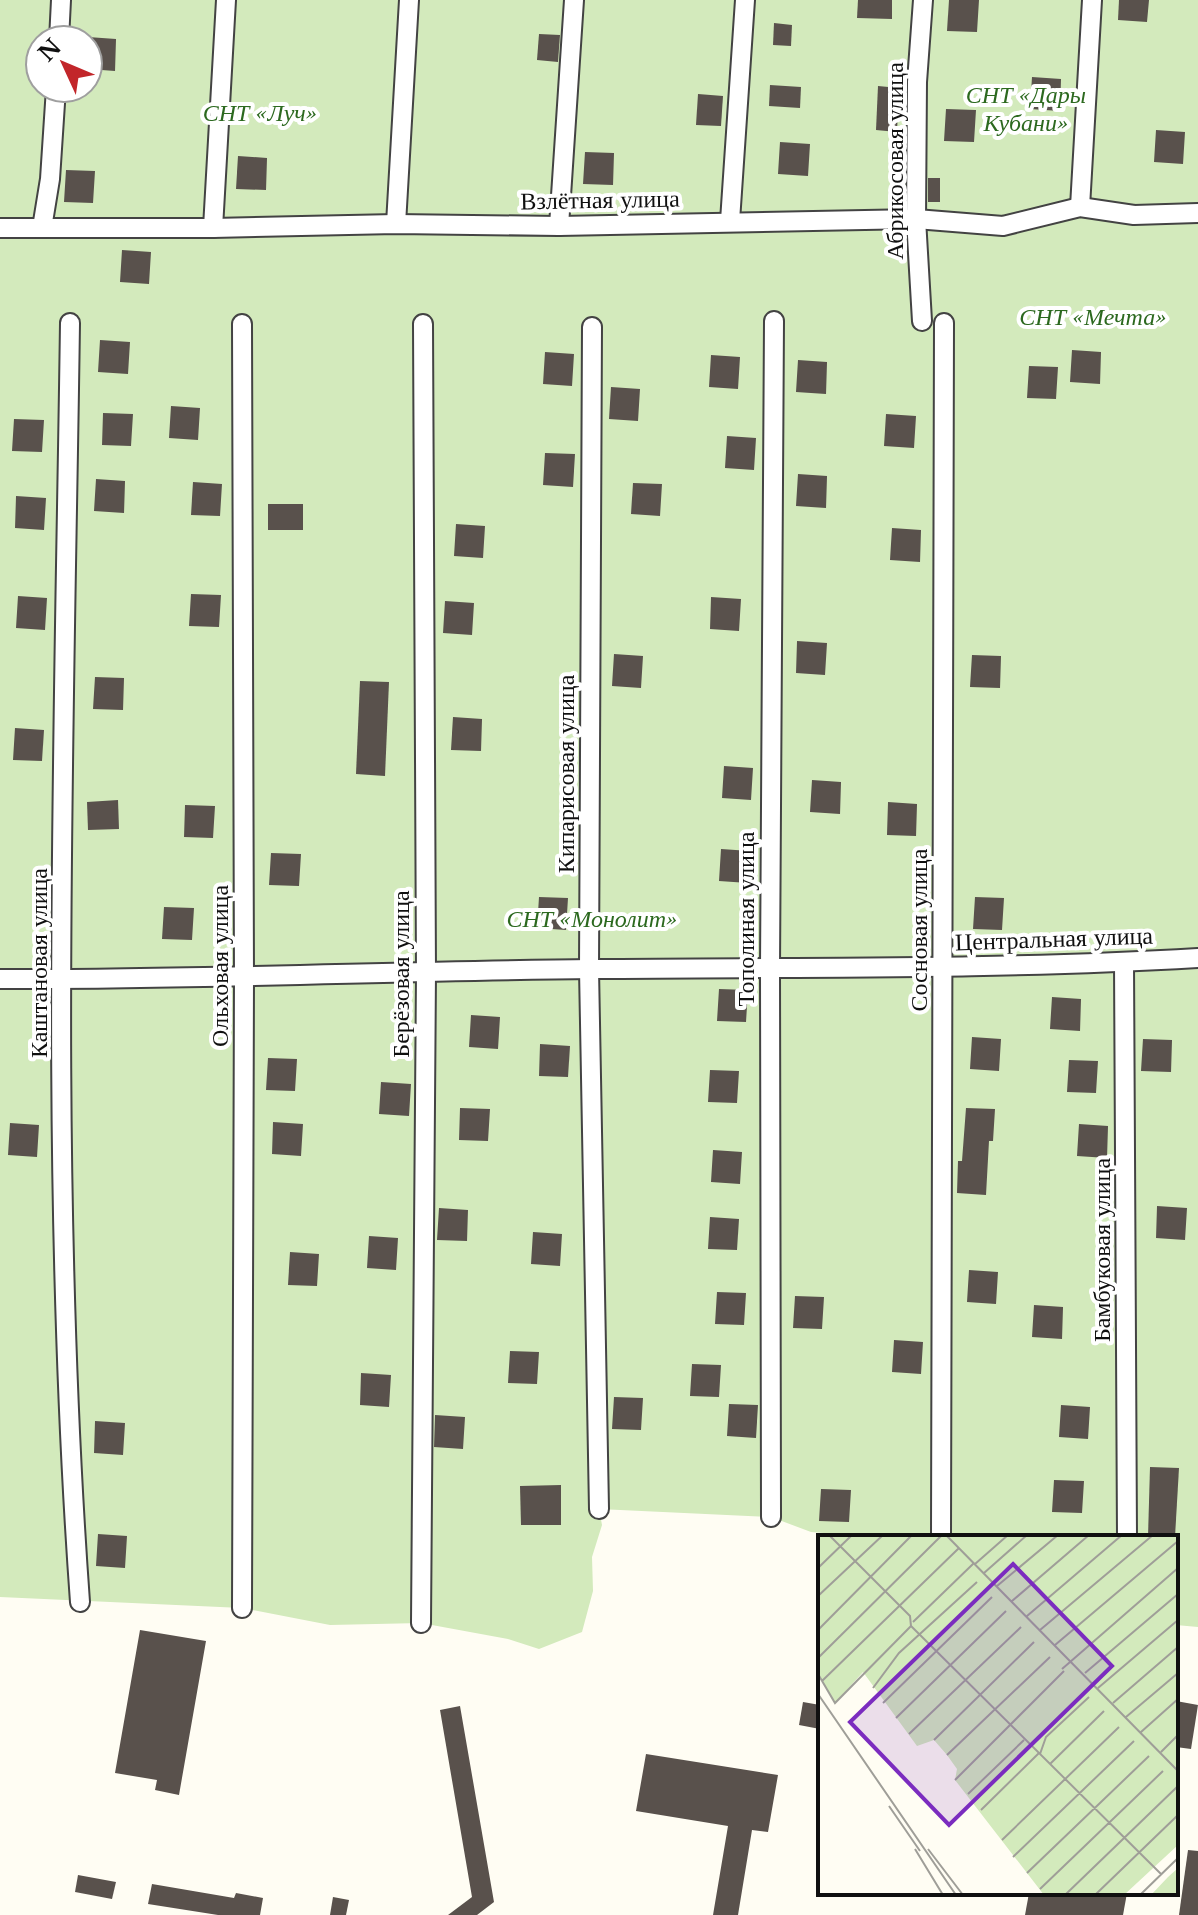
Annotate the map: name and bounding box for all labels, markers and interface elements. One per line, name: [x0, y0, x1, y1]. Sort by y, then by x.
north arrow: [24, 24, 104, 104]
text: N: [33, 33, 67, 67]
street label: Абрикосовая улица: [880, 62, 909, 260]
park label: СНТ «Дары Кубани»: [966, 80, 1086, 137]
park label: СНТ «Луч»: [203, 98, 317, 127]
street label: Взлётная улица: [520, 184, 680, 215]
park label: СНТ «Мечта»: [1019, 302, 1167, 331]
street label: Кипарисовая улица: [551, 674, 580, 873]
street label: Тополиная улица: [731, 831, 760, 1006]
street label: Сосновая улица: [904, 848, 933, 1011]
street label: Каштановая улица: [24, 868, 53, 1058]
street label: Ольховая улица: [205, 885, 234, 1047]
street label: Берёзовая улица: [386, 890, 415, 1058]
park label: СНТ «Монолит»: [507, 904, 678, 933]
street label: Центральная улица: [954, 921, 1154, 956]
street label: Бамбуковая улица: [1087, 1158, 1116, 1342]
inset map: [818, 1535, 1178, 1895]

